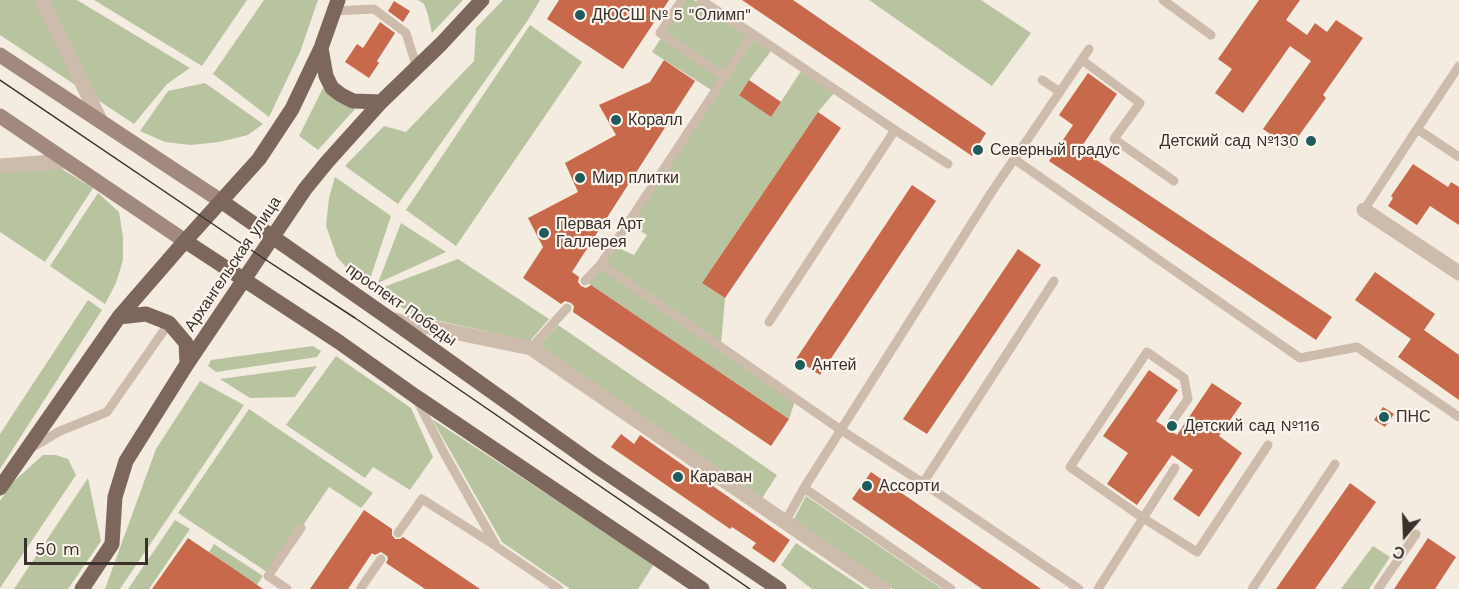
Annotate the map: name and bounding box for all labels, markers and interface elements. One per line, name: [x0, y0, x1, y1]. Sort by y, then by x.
place label: ДЮСШ № 5 "Олимп": [592, 5, 751, 25]
marker: ДЮСШ № 5 "Олимп": [573, 8, 587, 22]
place label: Коралл: [628, 110, 683, 130]
marker: Коралл: [609, 113, 623, 127]
place label: Детский сад №130: [1160, 131, 1299, 151]
marker: Детский сад №130: [1304, 134, 1318, 148]
place label: Северный градус: [990, 140, 1120, 160]
marker: Северный градус: [971, 143, 985, 157]
place label: Мир плитки: [592, 168, 679, 188]
marker: Мир плитки: [573, 171, 587, 185]
street label: Архангельская улица: [181, 193, 285, 335]
place label: Первая Арт Галлерея: [556, 214, 643, 252]
marker: Первая Арт Галлерея: [537, 226, 551, 240]
street label: проспект Победы: [342, 260, 460, 350]
place label: Антей: [812, 355, 856, 375]
marker: Антей: [793, 358, 807, 372]
place label: ПНС: [1396, 407, 1431, 427]
marker: ПНС: [1377, 410, 1391, 424]
place label: Детский сад №116: [1184, 416, 1320, 436]
marker: Детский сад №116: [1165, 419, 1179, 433]
place label: Караван: [690, 467, 752, 487]
marker: Караван: [671, 470, 685, 484]
place label: Ассорти: [879, 476, 940, 496]
marker: Ассорти: [860, 479, 874, 493]
north arrow: [1375, 505, 1435, 565]
scale bar: [27, 526, 152, 564]
text: 50 m: [35, 538, 80, 559]
text: С: [1390, 542, 1408, 563]

